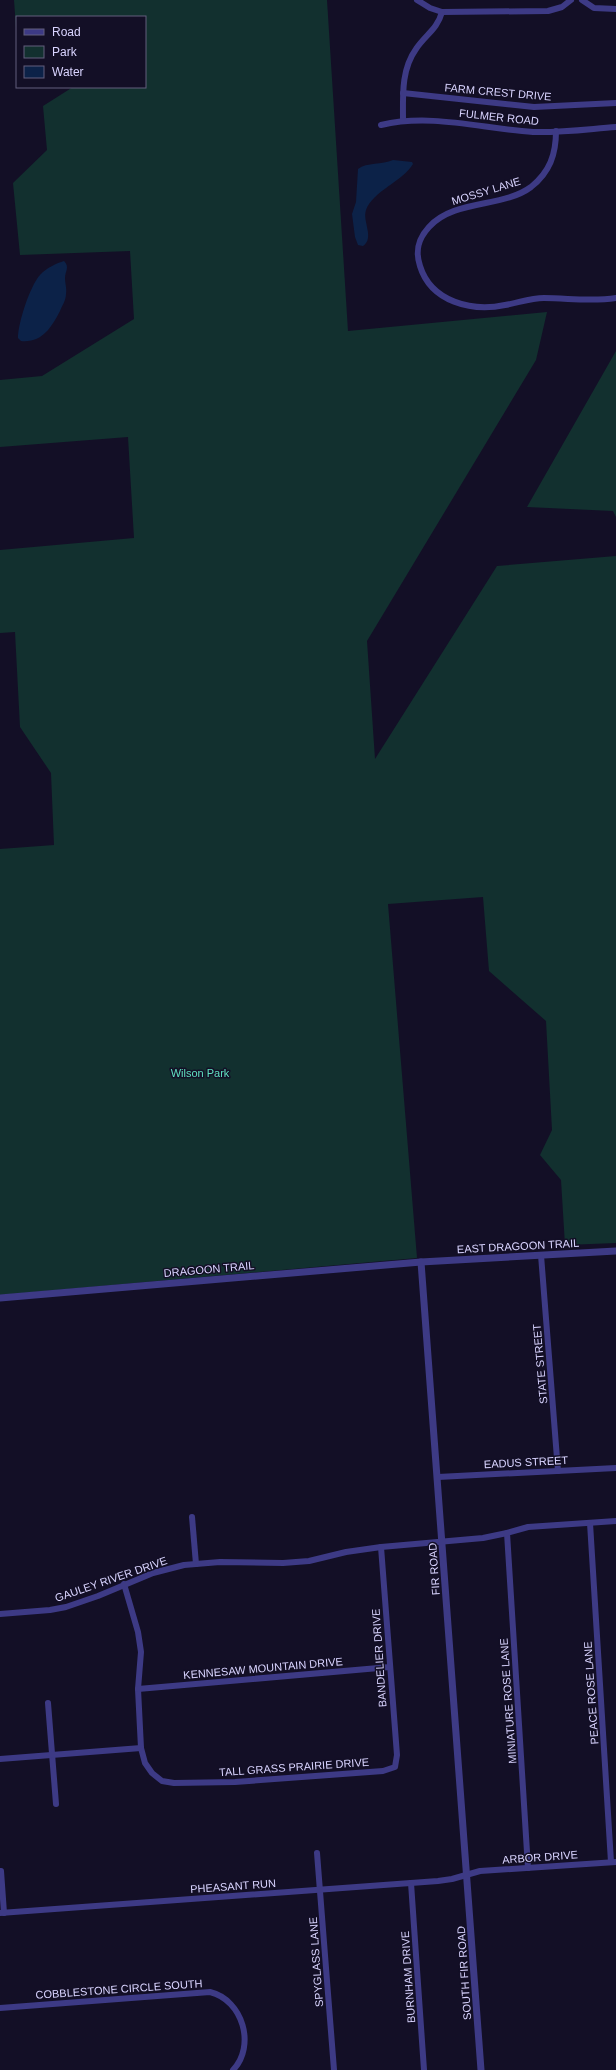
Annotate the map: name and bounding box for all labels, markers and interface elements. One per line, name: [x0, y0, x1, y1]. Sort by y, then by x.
legend: [16, 16, 146, 88]
text: Road: [52, 25, 81, 39]
text: Park: [52, 45, 78, 59]
text: Water: [52, 65, 84, 79]
street label: FARM CREST DRIVE: [444, 81, 552, 103]
street label: FULMER ROAD: [459, 107, 539, 127]
street label: MOSSY LANE: [450, 175, 522, 207]
park label: Wilson Park: [171, 1067, 230, 1079]
street label: EAST DRAGOON TRAIL: [457, 1237, 579, 1255]
street label: DRAGOON TRAIL: [163, 1259, 255, 1279]
street label: STATE STREET: [531, 1323, 549, 1405]
street label: EADUS STREET: [484, 1454, 569, 1470]
street label: FIR ROAD: [426, 1542, 442, 1596]
street label: GAULEY RIVER DRIVE: [53, 1554, 169, 1604]
street label: BANDELIER DRIVE: [370, 1608, 388, 1708]
street label: MINIATURE ROSE LANE: [498, 1638, 518, 1764]
street label: PEACE ROSE LANE: [581, 1641, 601, 1745]
street label: KENNESAW MOUNTAIN DRIVE: [183, 1655, 343, 1681]
street label: TALL GRASS PRAIRIE DRIVE: [219, 1756, 369, 1778]
street label: ARBOR DRIVE: [502, 1848, 578, 1866]
street label: PHEASANT RUN: [190, 1877, 276, 1895]
street label: SPYGLASS LANE: [307, 1916, 325, 2008]
street label: SOUTH FIR ROAD: [455, 1926, 473, 2020]
street label: BURNHAM DRIVE: [399, 1931, 417, 2023]
street label: COBBLESTONE CIRCLE SOUTH: [35, 1977, 203, 2001]

